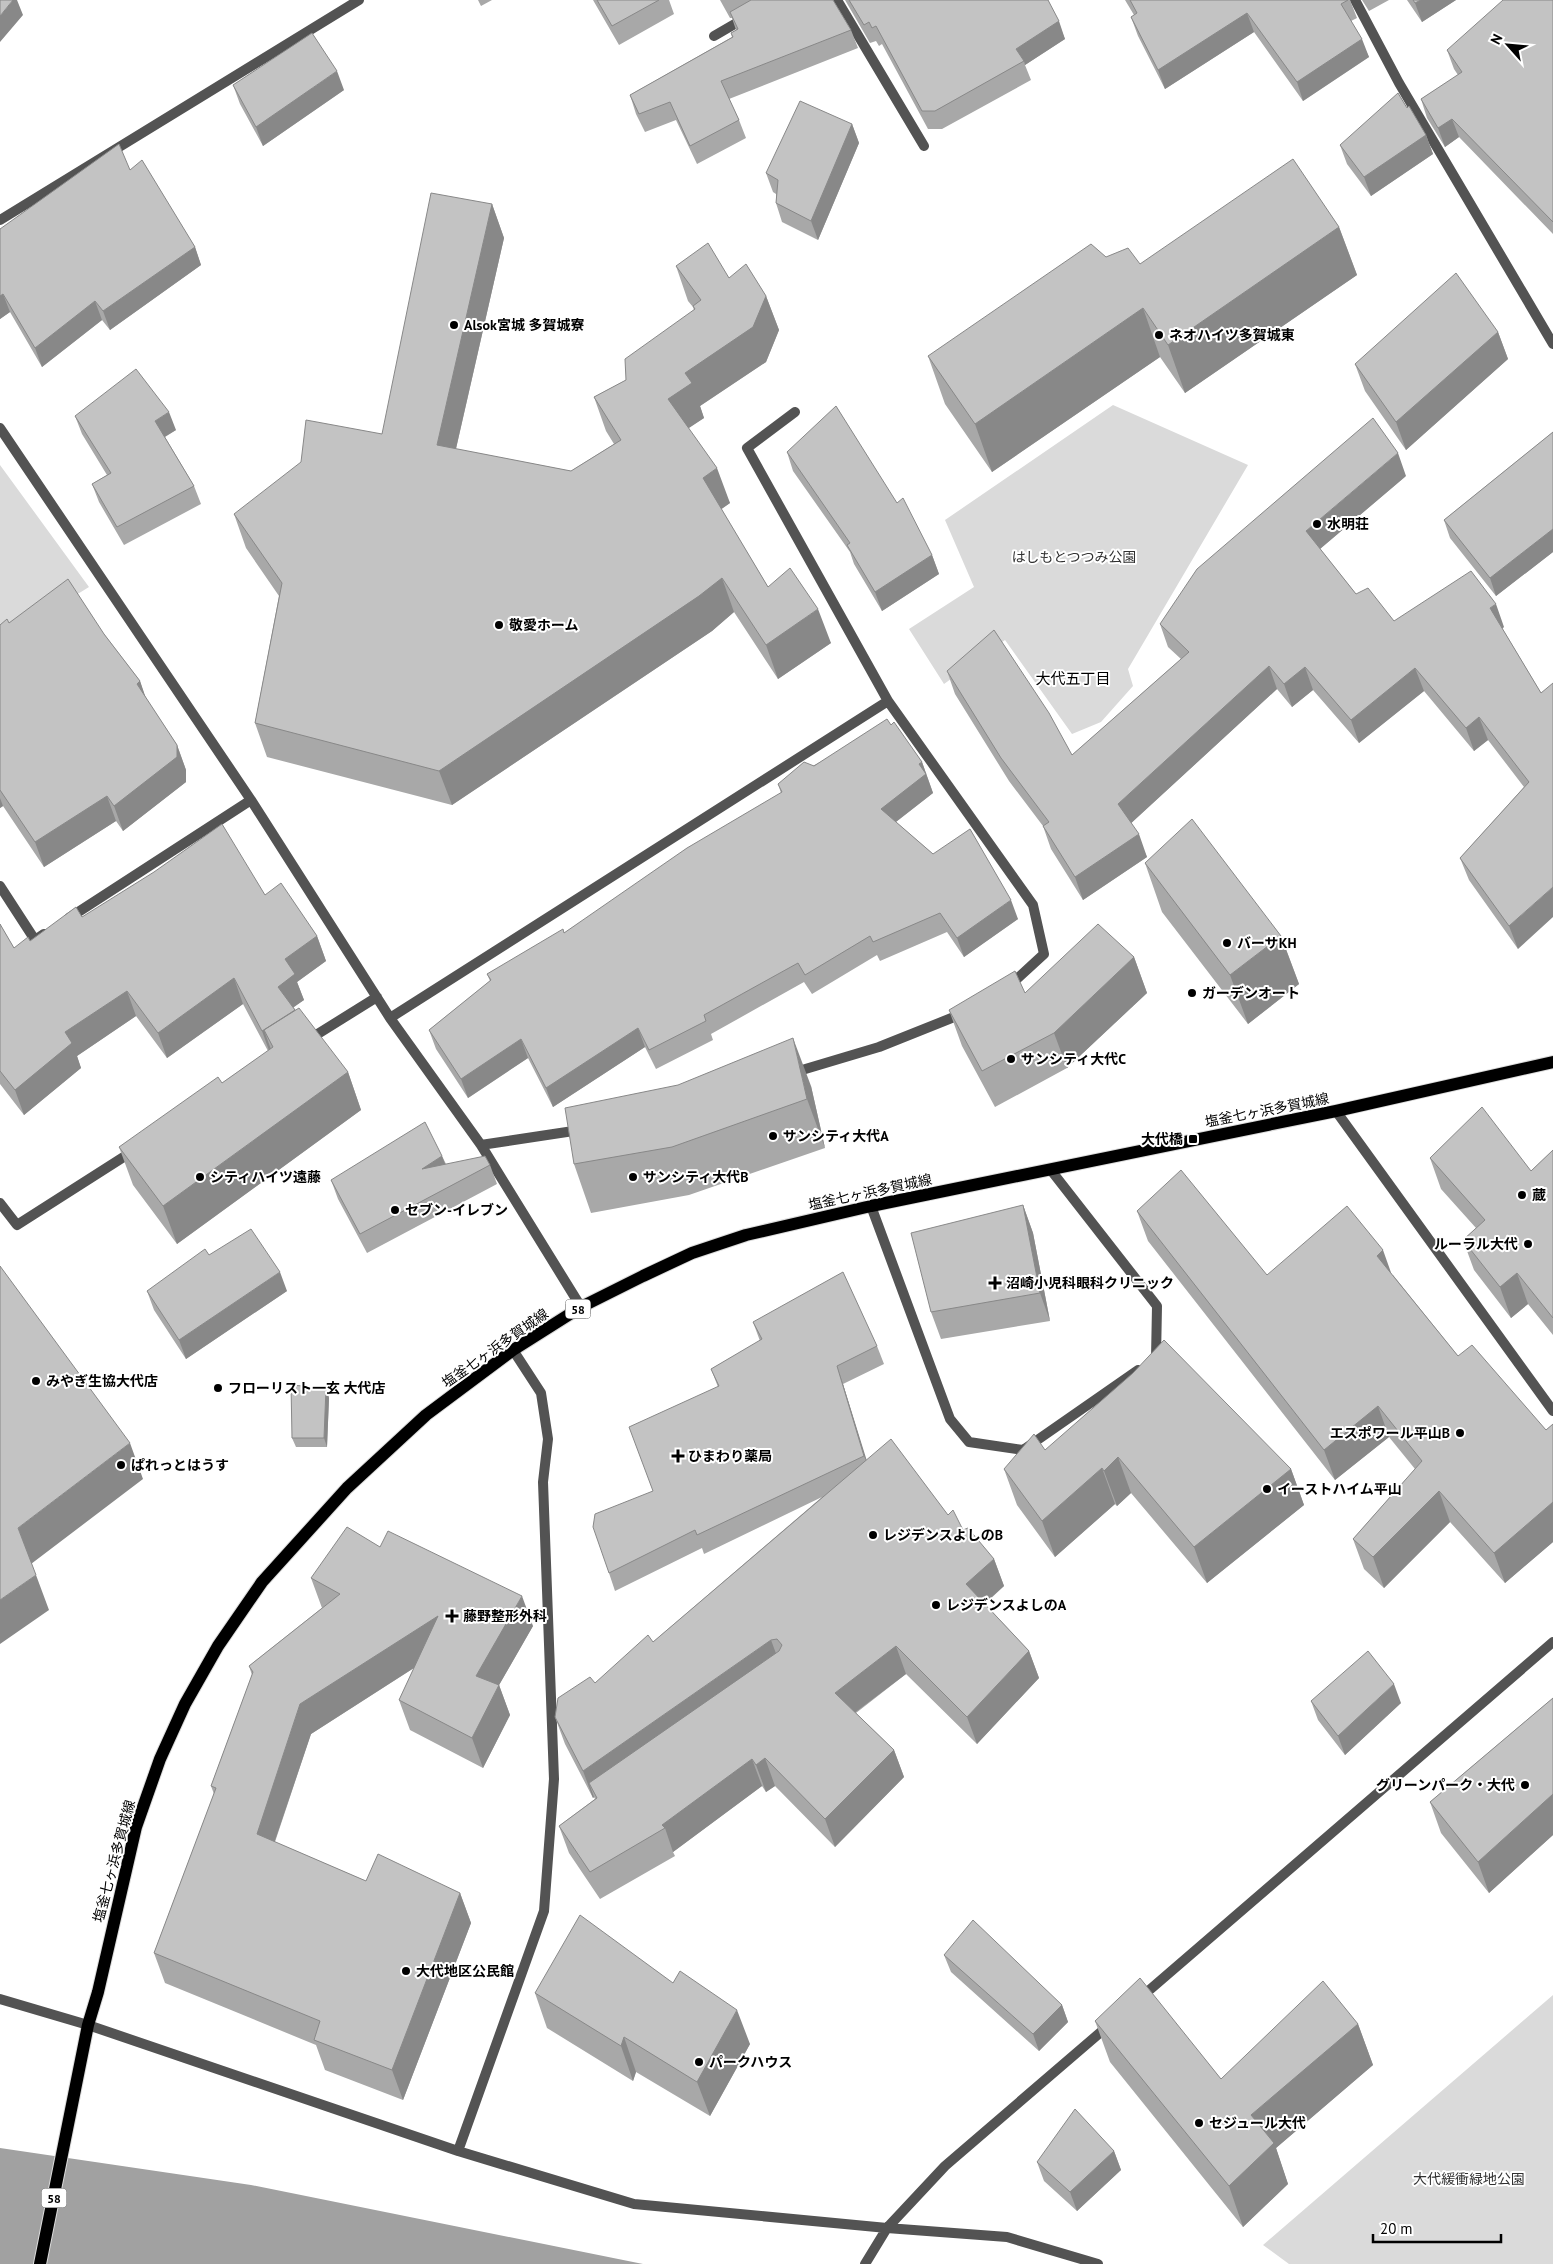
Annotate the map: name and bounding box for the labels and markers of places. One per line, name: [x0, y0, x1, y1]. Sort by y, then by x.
place label: Alsok宮城 多賀城寮: [464, 316, 584, 334]
marker: Alsok宮城 多賀城寮: [448, 319, 460, 331]
place label: ネオハイツ多賀城東: [1169, 326, 1295, 344]
marker: ネオハイツ多賀城東: [1153, 329, 1165, 341]
place label: 水明荘: [1327, 515, 1369, 533]
marker: 水明荘: [1311, 518, 1323, 530]
place label: 敬愛ホーム: [509, 616, 579, 634]
marker: 敬愛ホーム: [493, 619, 505, 631]
place label: バーサKH: [1237, 934, 1297, 952]
marker: バーサKH: [1221, 937, 1233, 949]
place label: ガーデンオート: [1202, 984, 1300, 1002]
marker: ガーデンオート: [1186, 987, 1198, 999]
place label: サンシティ大代C: [1021, 1050, 1126, 1068]
marker: サンシティ大代C: [1005, 1053, 1017, 1065]
place label: サンシティ大代A: [783, 1127, 889, 1145]
marker: サンシティ大代A: [767, 1130, 779, 1142]
place label: 大代橋: [1141, 1130, 1183, 1148]
marker: 大代橋: [1187, 1133, 1199, 1145]
place label: シティハイツ遠藤: [210, 1168, 321, 1186]
place label: サンシティ大代B: [643, 1168, 748, 1186]
marker: シティハイツ遠藤: [194, 1171, 206, 1183]
marker: サンシティ大代B: [627, 1171, 639, 1183]
place label: 蔵: [1532, 1186, 1546, 1204]
marker: 蔵: [1516, 1189, 1528, 1201]
place label: セブン-イレブン: [405, 1201, 508, 1219]
marker: セブン-イレブン: [389, 1204, 401, 1216]
place label: ルーラル大代: [1434, 1235, 1518, 1253]
marker: ルーラル大代: [1522, 1238, 1534, 1250]
place label: 沼崎小児科眼科クリニック: [1006, 1274, 1174, 1292]
marker: 沼崎小児科眼科クリニック: [988, 1276, 1002, 1290]
place label: みやぎ生協大代店: [46, 1372, 158, 1390]
marker: みやぎ生協大代店: [30, 1375, 42, 1387]
place label: フローリスト一玄 大代店: [228, 1379, 386, 1397]
marker: フローリスト一玄 大代店: [212, 1382, 224, 1394]
place label: エスポワール平山B: [1330, 1424, 1450, 1442]
marker: エスポワール平山B: [1454, 1427, 1466, 1439]
place label: ひまわり薬局: [688, 1447, 772, 1465]
marker: ひまわり薬局: [672, 1450, 684, 1462]
place label: ぱれっとはうす: [131, 1456, 229, 1474]
marker: ぱれっとはうす: [115, 1459, 127, 1471]
place label: イーストハイム平山: [1277, 1480, 1402, 1498]
marker: イーストハイム平山: [1261, 1483, 1273, 1495]
place label: レジデンスよしのB: [883, 1526, 1003, 1544]
marker: レジデンスよしのB: [867, 1529, 879, 1541]
place label: レジデンスよしのA: [946, 1596, 1067, 1614]
marker: レジデンスよしのA: [930, 1599, 942, 1611]
place label: 藤野整形外科: [463, 1607, 547, 1625]
marker: 藤野整形外科: [445, 1609, 459, 1623]
place label: グリーンパーク・大代: [1376, 1776, 1515, 1794]
marker: グリーンパーク・大代: [1519, 1779, 1531, 1791]
place label: 大代地区公民館: [416, 1962, 514, 1980]
marker: 大代地区公民館: [400, 1965, 412, 1977]
place label: パークハウス: [709, 2053, 792, 2071]
marker: パークハウス: [693, 2056, 705, 2068]
place label: セジュール大代: [1209, 2114, 1306, 2132]
marker: セジュール大代: [1193, 2117, 1205, 2129]

